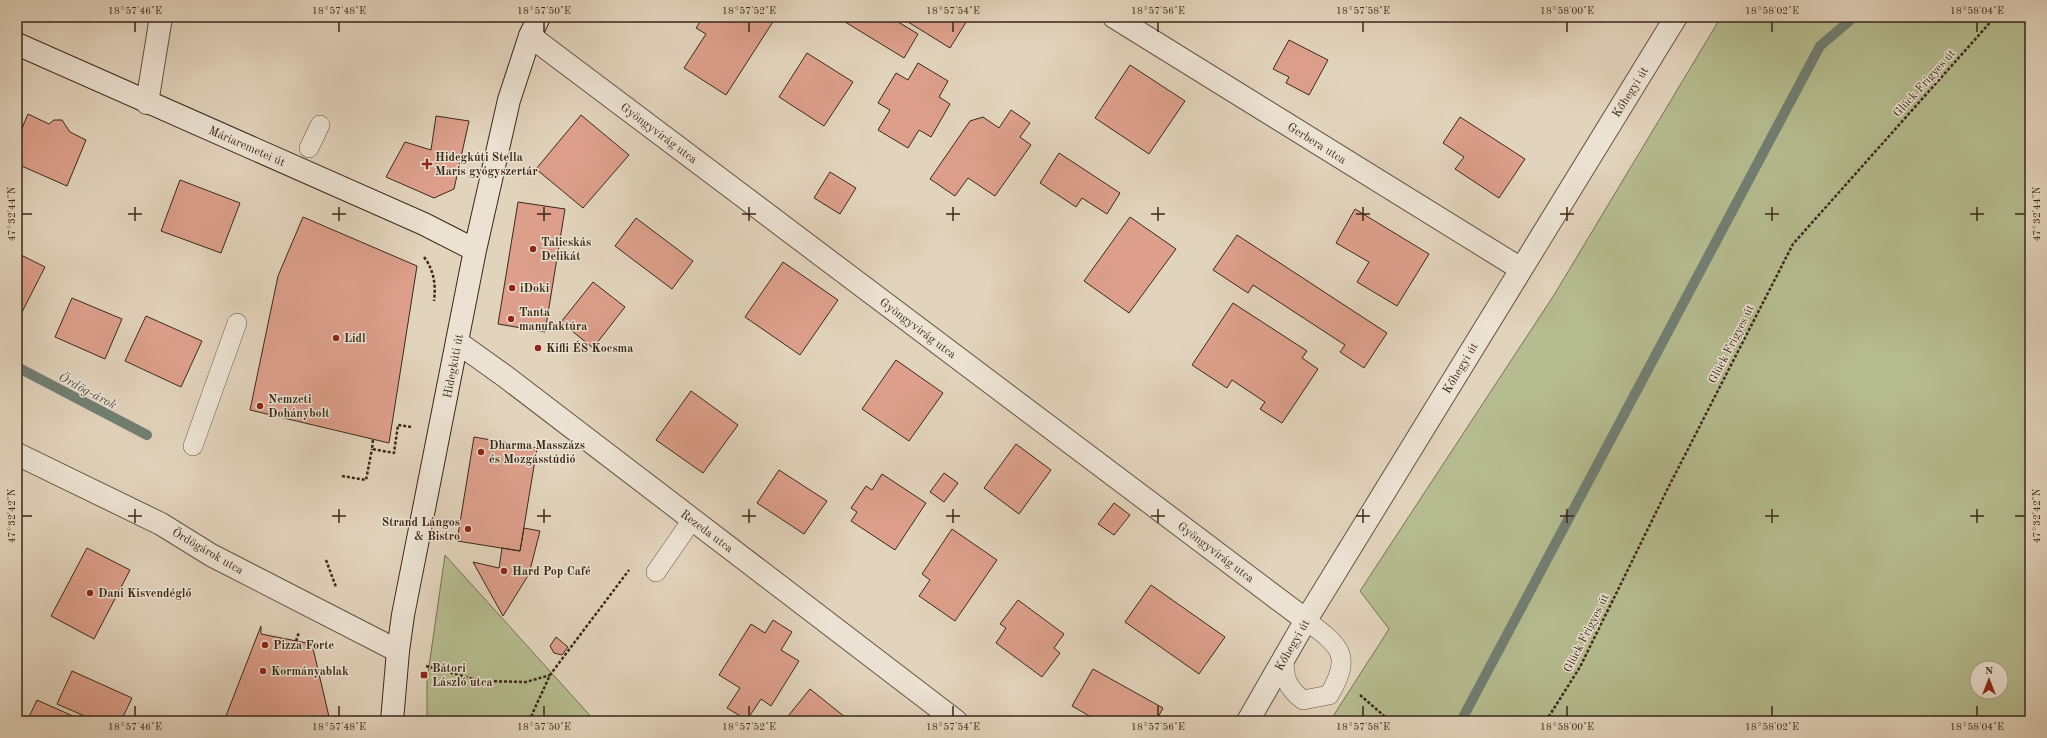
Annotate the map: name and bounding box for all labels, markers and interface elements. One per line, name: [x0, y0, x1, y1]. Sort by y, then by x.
text: 18°57'46"E: [108, 6, 162, 16]
text: 18°57'48"E: [312, 6, 366, 16]
text: 18°57'50"E: [517, 6, 571, 16]
text: 18°57'52"E: [722, 6, 776, 16]
text: 18°57'54"E: [926, 6, 980, 16]
text: 18°57'56"E: [1131, 6, 1185, 16]
text: 18°57'58"E: [1336, 6, 1390, 16]
text: 18°58'00"E: [1540, 6, 1594, 16]
text: 18°58'02"E: [1745, 6, 1799, 16]
text: 18°58'04"E: [1950, 6, 2004, 16]
street label: Glück Frigyes út: [1891, 48, 1958, 120]
street label: Kőhegyi út: [1611, 65, 1651, 120]
street label: Gyöngyvirág utca: [618, 101, 699, 166]
street label: Gerbera utca: [1285, 121, 1348, 167]
street label: Máriaremetei út: [206, 125, 287, 169]
place label: Hidegkúti Stella Maris gyógyszertár: [435, 152, 538, 178]
marker: Hidegkúti Stella Maris gyógyszertár: [422, 159, 432, 169]
text: 47°32'44"N: [7, 186, 17, 241]
text: 47°32'44"N: [2032, 186, 2042, 241]
place label: Talicskás Delikát: [541, 237, 591, 263]
marker: Talicskás Delikát: [528, 244, 538, 254]
marker: iDoki: [507, 283, 517, 293]
place label: iDoki: [520, 283, 550, 295]
street label: Gyöngyvirág utca: [877, 296, 958, 361]
street label: Glück Frigyes út: [1707, 303, 1757, 386]
place label: Tanta manufaktúra: [519, 307, 587, 333]
marker: Tanta manufaktúra: [506, 314, 516, 324]
marker: Lidl: [331, 333, 341, 343]
place label: Lidl: [344, 333, 366, 345]
street label: Hidegkúti út: [442, 333, 466, 399]
place label: Kifli ÉS Kocsma: [546, 340, 633, 355]
street label: Kőhegyi út: [1441, 341, 1481, 396]
marker: Kifli ÉS Kocsma: [533, 343, 543, 353]
water label: Ördög-árok: [56, 368, 120, 412]
place label: Nemzeti Dohánybolt: [268, 394, 330, 420]
marker: Nemzeti Dohánybolt: [255, 401, 265, 411]
place label: Dharma Masszázs és Mozgásstúdió: [489, 440, 585, 466]
marker: Dharma Masszázs és Mozgásstúdió: [476, 447, 486, 457]
text: 47°32'42"N: [7, 488, 17, 543]
text: 47°32'42"N: [2032, 488, 2042, 543]
street label: Rezeda utca: [678, 508, 735, 555]
place label: Strand Lángos & Bistro: [382, 517, 460, 543]
street label: Gyöngyvirág utca: [1175, 520, 1256, 585]
street label: Ördögárok utca: [170, 523, 247, 577]
marker: Strand Lángos & Bistro: [463, 524, 473, 534]
marker: Hard Pop Café: [499, 566, 509, 576]
place label: Hard Pop Café: [512, 566, 591, 578]
marker: Dani Kisvendéglő: [85, 588, 95, 598]
place label: Dani Kisvendéglő: [98, 588, 192, 600]
street label: Glück Frigyes út: [1562, 592, 1612, 675]
street label: Kőhegyi út: [1273, 618, 1312, 673]
marker: Pizza Forte: [260, 640, 270, 650]
place label: Pizza Forte: [273, 640, 335, 652]
north arrow: [1969, 660, 2009, 700]
place label: Bátori László utca: [432, 663, 493, 689]
marker: Kormányablak: [258, 666, 268, 676]
place label: Kormányablak: [271, 666, 349, 678]
text: N: [1985, 666, 1994, 677]
marker: Bátori László utca: [419, 670, 429, 680]
text: 18°57'46"E: [108, 722, 162, 732]
text: 18°57'48"E: [312, 722, 366, 732]
text: 18°57'50"E: [517, 722, 571, 732]
text: 18°57'52"E: [722, 722, 776, 732]
text: 18°57'54"E: [926, 722, 980, 732]
text: 18°57'56"E: [1131, 722, 1185, 732]
text: 18°57'58"E: [1336, 722, 1390, 732]
text: 18°58'00"E: [1540, 722, 1594, 732]
text: 18°58'02"E: [1745, 722, 1799, 732]
text: 18°58'04"E: [1950, 722, 2004, 732]

